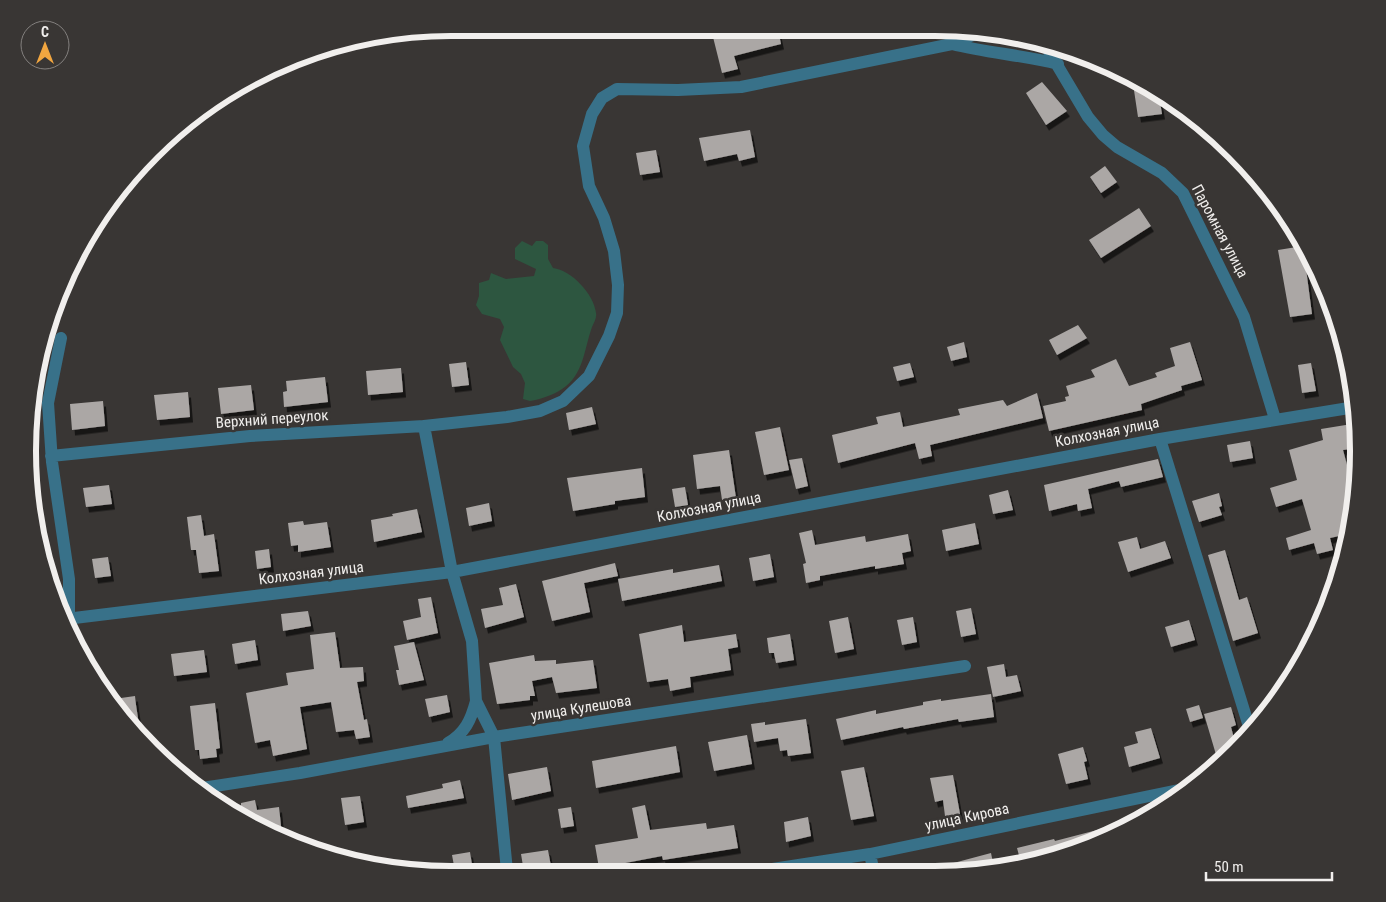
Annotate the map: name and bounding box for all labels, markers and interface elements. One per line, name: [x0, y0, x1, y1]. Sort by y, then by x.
north arrow: [20, 20, 70, 70]
text: С: [41, 24, 49, 40]
street label: Паромная улица: [1188, 181, 1252, 281]
street label: Верхний переулок: [215, 406, 329, 432]
street label: Колхозная улица: [1053, 413, 1161, 451]
street label: Колхозная улица: [655, 488, 763, 526]
street label: Колхозная улица: [257, 558, 365, 588]
street label: улица Кулешова: [530, 691, 632, 725]
street label: улица Кирова: [923, 799, 1011, 835]
scale bar: [1206, 850, 1332, 882]
text: 50 m: [1214, 858, 1244, 876]

